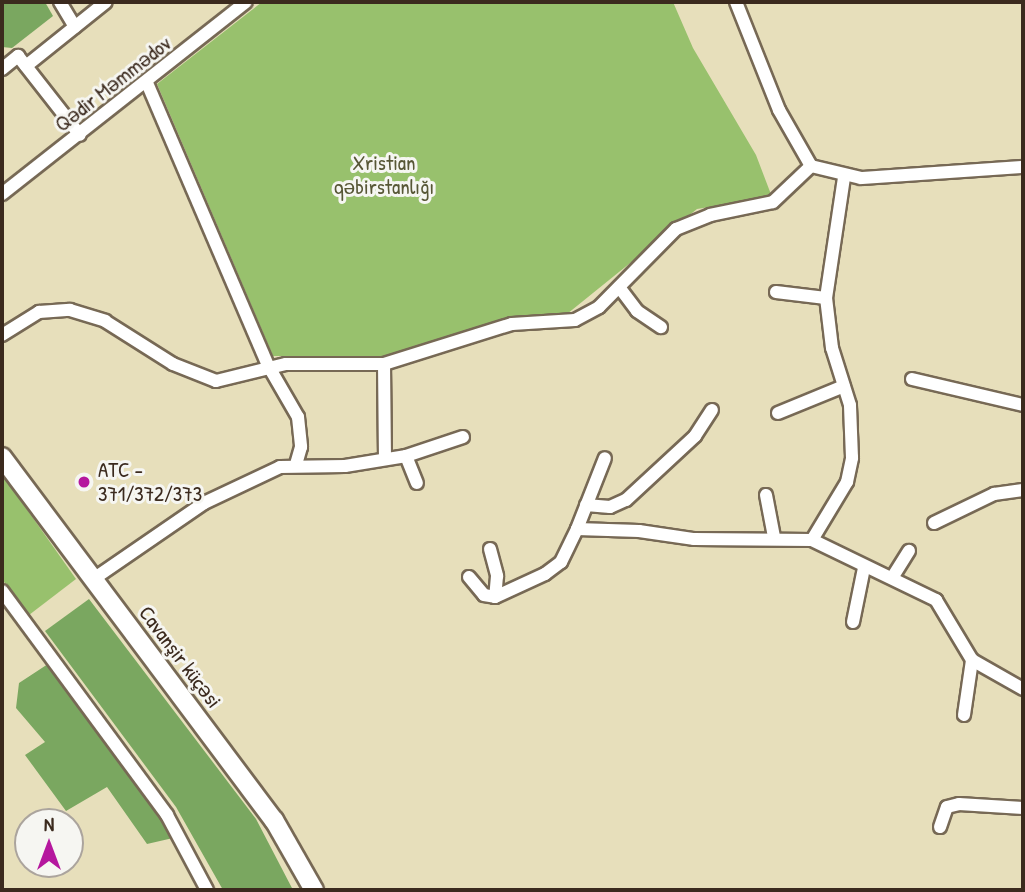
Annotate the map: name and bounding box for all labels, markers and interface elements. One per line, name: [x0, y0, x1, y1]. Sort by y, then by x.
street label: Qədir Məmmədov: [50, 31, 176, 137]
park label: Xristian qəbirstanlığı: [334, 150, 434, 200]
place label: ATC - 371/372/373: [98, 457, 202, 507]
marker: ATC - 371/372/373: [76, 474, 92, 490]
street label: Cavanşir küçəsi: [133, 601, 227, 713]
north arrow: [14, 808, 84, 878]
text: N: [44, 811, 54, 837]

